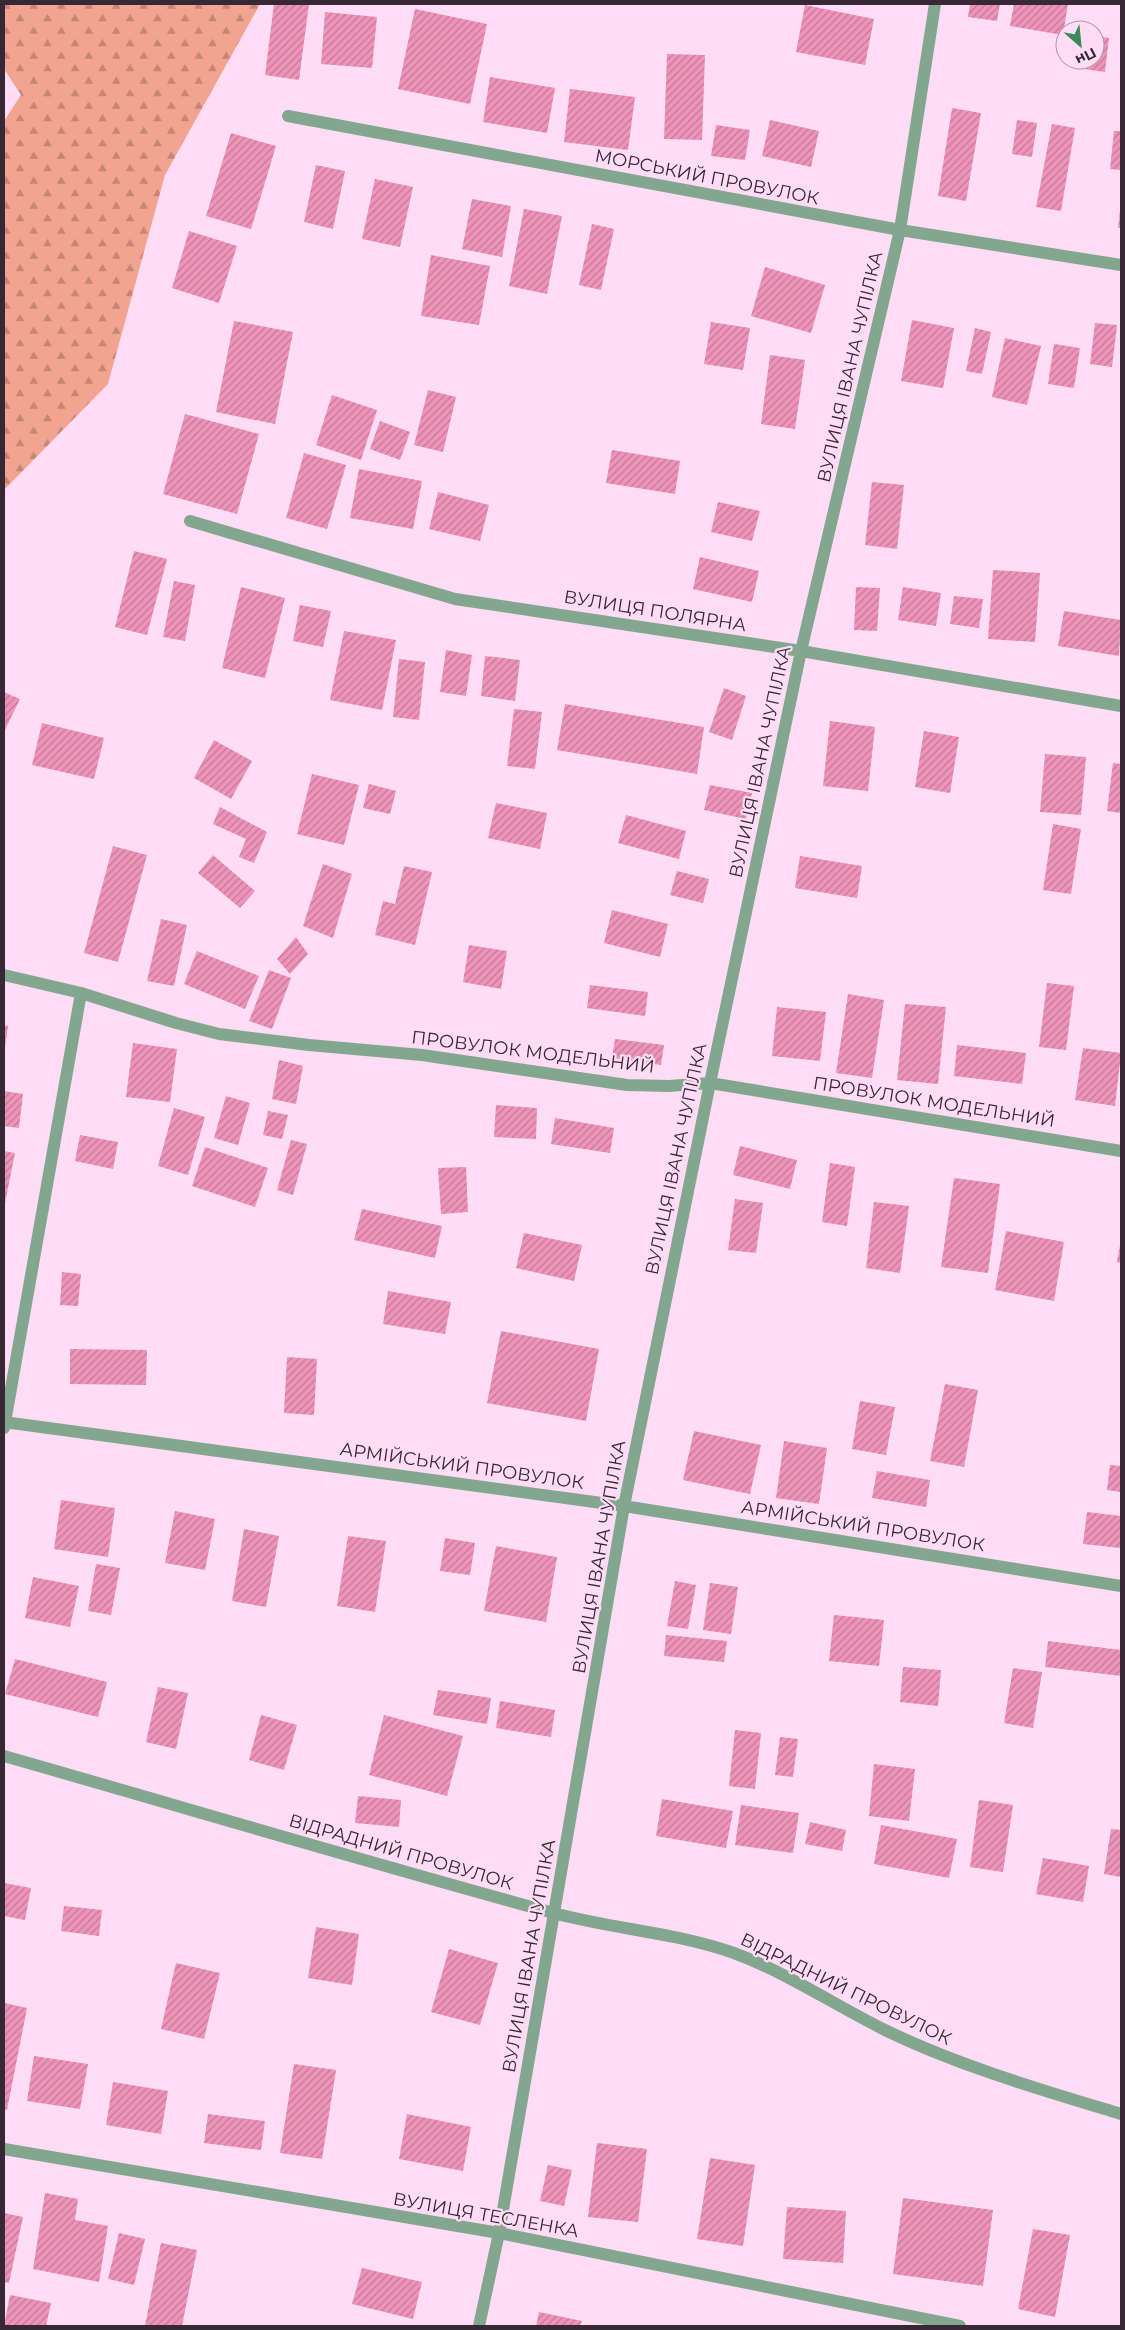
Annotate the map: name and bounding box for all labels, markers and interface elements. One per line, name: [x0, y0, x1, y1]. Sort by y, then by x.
north arrow: [1055, 20, 1105, 70]
text: Пн: [1072, 44, 1099, 69]
street label: МОРСЬКИЙ ПРОВУЛОК: [593, 144, 821, 210]
street label: ВУЛИЦЯ ІВАНА ЧУПІЛКА: [813, 249, 887, 485]
street label: ВУЛИЦЯ ПОЛЯРНА: [562, 586, 748, 636]
street label: ВУЛИЦЯ ІВАНА ЧУПІЛКА: [725, 644, 795, 880]
street label: ПРОВУЛОК МОДЕЛЬНИЙ: [410, 1026, 656, 1078]
street label: ВУЛИЦЯ ІВАНА ЧУПІЛКА: [641, 1041, 711, 1277]
street label: ПРОВУЛОК МОДЕЛЬНИЙ: [811, 1072, 1057, 1132]
street label: АРМІЙСЬКИЙ ПРОВУЛОК: [339, 1438, 586, 1494]
street label: ВУЛИЦЯ ІВАНА ЧУПІЛКА: [568, 1438, 630, 1675]
street label: АРМІЙСЬКИЙ ПРОВУЛОК: [740, 1496, 987, 1556]
street label: ВІДРАДНИЙ ПРОВУЛОК: [286, 1809, 516, 1895]
street label: ВУЛИЦЯ ІВАНА ЧУПІЛКА: [498, 1837, 560, 2074]
street label: ВІДРАДНИЙ ПРОВУЛОК: [737, 1928, 955, 2050]
street label: ВУЛИЦЯ ТЕСЛЕНКА: [391, 2188, 581, 2242]

